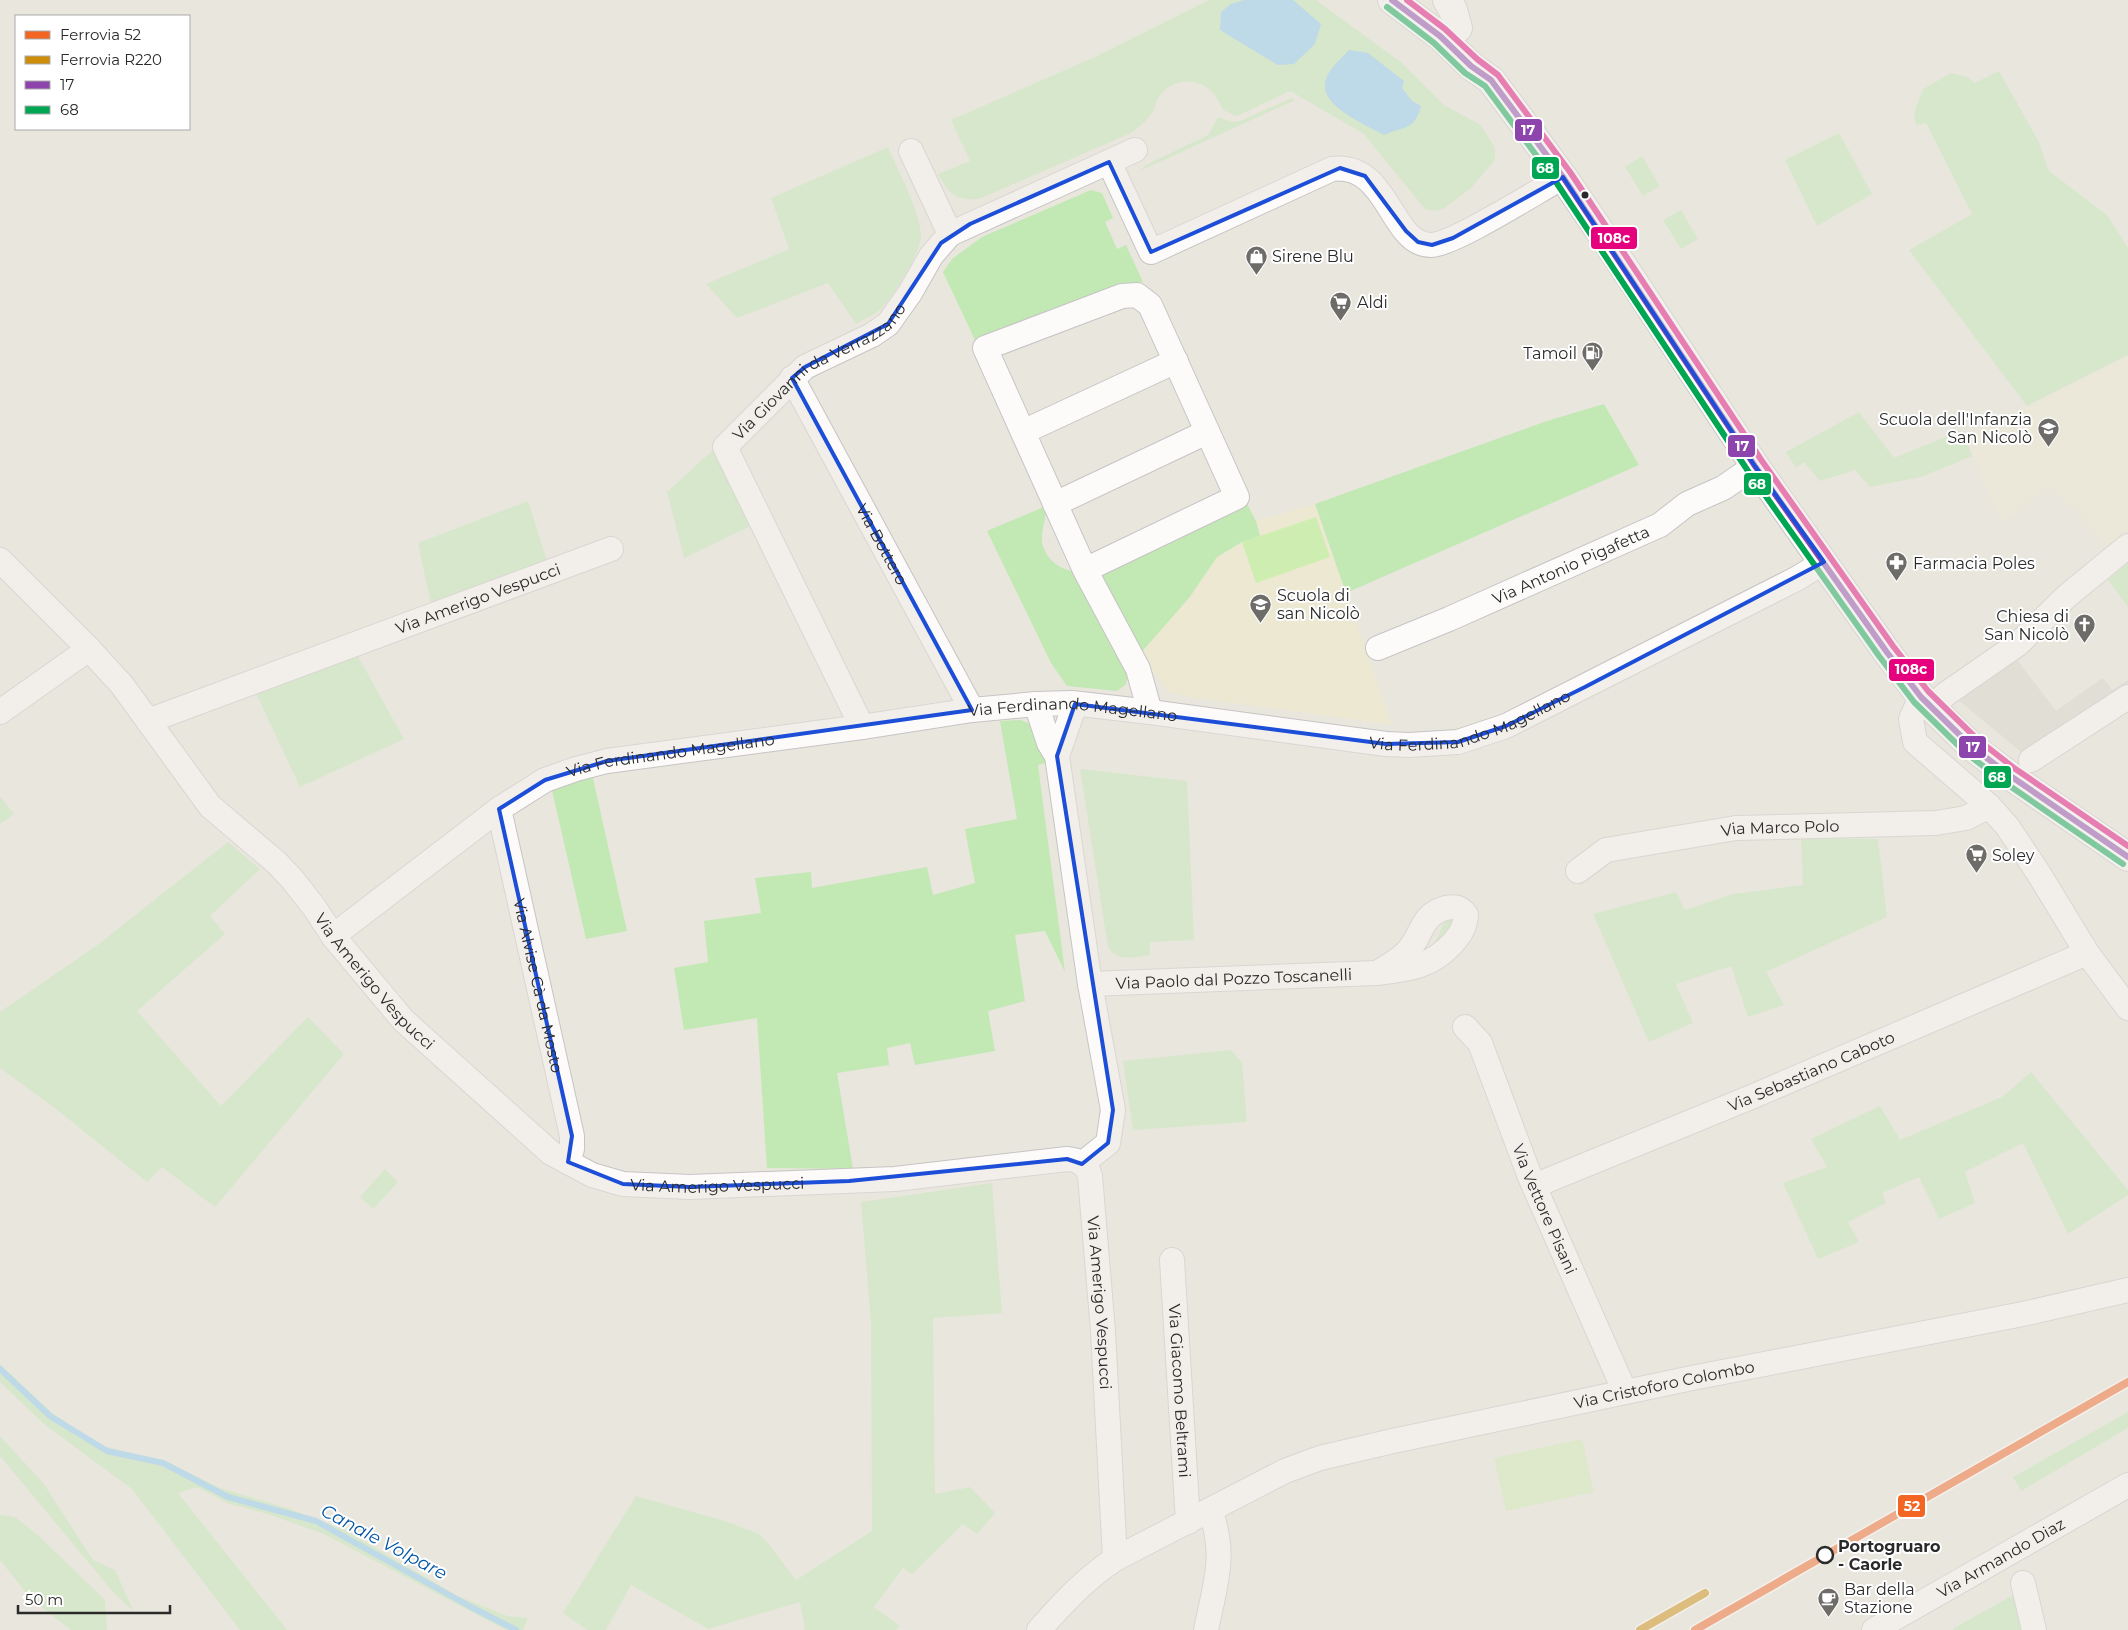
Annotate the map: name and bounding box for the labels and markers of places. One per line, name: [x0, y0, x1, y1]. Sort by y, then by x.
unlabelled marker: [1580, 190, 1590, 200]
shop icon: Sirene Blu: [1244, 244, 1268, 275]
place label: Sirene Blu: [1272, 247, 1354, 266]
supermarket icon: Aldi: [1329, 290, 1353, 321]
place label: Aldi: [1357, 293, 1388, 312]
fuel station icon: Tamoil: [1581, 341, 1605, 372]
place label: Tamoil: [1523, 344, 1577, 363]
place label: Scuola dell'Infanzia San Nicolò: [1879, 410, 2032, 447]
school or university icon: Scuola dell'Infanzia San Nicolò: [2036, 416, 2060, 447]
pharmacy icon: Farmacia Poles: [1885, 551, 1909, 582]
place label: Farmacia Poles: [1913, 554, 2035, 573]
place label: Scuola di san Nicolò: [1277, 586, 1360, 623]
school or university icon: Scuola di san Nicolò: [1249, 592, 1273, 623]
place label: Chiesa di San Nicolò: [1984, 607, 2069, 644]
church icon: Chiesa di San Nicolò: [2073, 613, 2097, 644]
supermarket icon: Soley: [1964, 843, 1988, 874]
place label: Soley: [1992, 846, 2035, 865]
place label: Portogruaro - Caorle: [1838, 1537, 1941, 1574]
marker: Portogruaro - Caorle: [1816, 1546, 1834, 1564]
place label: Bar della Stazione: [1844, 1580, 1915, 1617]
cafe icon: Bar della Stazione: [1816, 1586, 1840, 1617]

